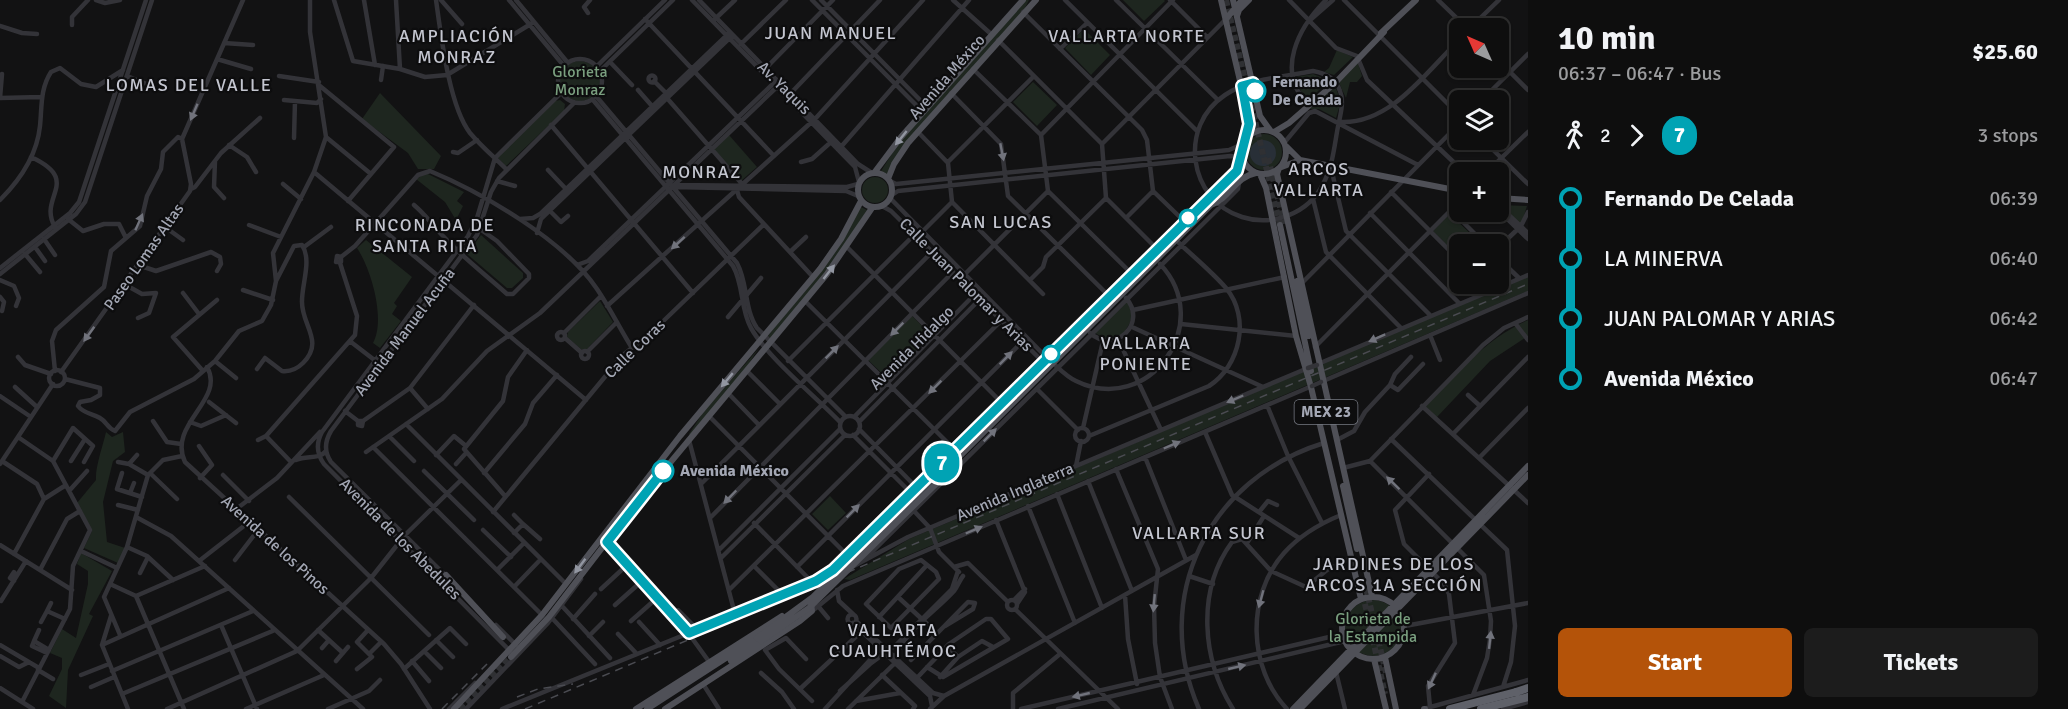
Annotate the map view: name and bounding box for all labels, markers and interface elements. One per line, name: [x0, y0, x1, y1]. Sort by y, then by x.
north arrow: [1449, 18, 1509, 78]
map controls: [1449, 18, 1509, 294]
text: 10 min: [1558, 18, 1655, 59]
district label: JUAN MANUEL: [765, 22, 897, 44]
district label: AMPLIACIÓN MONRAZ: [399, 25, 515, 68]
district label: VALLARTA NORTE: [1048, 25, 1206, 47]
street label: Avenida México: [905, 30, 989, 124]
text: $25.60: [1972, 38, 2038, 65]
street label: Av. Yaquis: [753, 57, 815, 119]
text: 06:37 – 06:47 · Bus: [1558, 61, 1721, 86]
park label: Glorieta Monraz: [552, 62, 608, 100]
place label: Fernando De Celada: [1272, 72, 1342, 110]
district label: LOMAS DEL VALLE: [106, 74, 272, 96]
marker: Fernando De Celada: [1244, 80, 1266, 102]
button: layers: [1449, 90, 1509, 150]
one-way arrow: [189, 103, 199, 121]
icon: walk: [1558, 119, 1591, 152]
icon: forward: [1620, 119, 1653, 152]
text: 7: [1674, 122, 1685, 148]
text: 2: [1600, 123, 1611, 148]
text: 3 stops: [1977, 123, 2038, 148]
one-way arrow: [894, 130, 907, 146]
one-way arrow: [998, 143, 1007, 162]
district label: ARCOS VALLARTA: [1273, 158, 1365, 201]
district label: MONRAZ: [662, 161, 742, 183]
button: +: [1449, 162, 1509, 222]
text: Fernando De Celada: [1604, 185, 1794, 212]
text: 06:39: [1989, 186, 2038, 211]
street label: Paseo Lomas Altas: [100, 200, 188, 314]
unlabelled marker: [1179, 209, 1197, 227]
district label: SAN LUCAS: [949, 211, 1053, 233]
one-way arrow: [134, 213, 144, 231]
district label: RINCONADA DE SANTA RITA: [355, 214, 495, 257]
street label: Calle Juan Palomar y Arias: [895, 214, 1037, 356]
button: −: [1449, 234, 1509, 294]
one-way arrow: [671, 236, 686, 249]
text: LA MINERVA: [1604, 245, 1723, 272]
text: 06:40: [1989, 246, 2038, 271]
street label: Avenida Manuel Acuña: [350, 264, 460, 400]
one-way arrow: [822, 264, 835, 280]
street label: Avenida Hidalgo: [866, 302, 958, 394]
text: JUAN PALOMAR Y ARIAS: [1604, 305, 1835, 332]
text: 06:42: [1989, 306, 2038, 331]
street label: Calle Coras: [600, 315, 670, 383]
one-way arrow: [890, 321, 904, 336]
one-way arrow: [83, 325, 95, 341]
district label: VALLARTA PONIENTE: [1099, 332, 1193, 375]
one-way arrow: [1368, 333, 1386, 343]
one-way arrow: [825, 345, 839, 359]
unlabelled marker: [1042, 345, 1060, 363]
one-way arrow: [999, 351, 1014, 365]
text: Avenida México: [1604, 365, 1754, 392]
text: 06:47: [1989, 366, 2038, 391]
one-way arrow: [720, 372, 733, 388]
one-way arrow: [928, 380, 942, 394]
one-way arrow: [1226, 395, 1244, 404]
road number: MEX 23: [1294, 400, 1358, 424]
one-way arrow: [983, 428, 998, 442]
one-way arrow: [1164, 440, 1182, 450]
line badge: 7: [922, 444, 962, 482]
text: 7: [936, 450, 948, 476]
street label: Avenida Inglaterra: [953, 458, 1077, 526]
marker: Avenida México: [652, 460, 674, 482]
place label: Avenida México: [680, 461, 789, 481]
street label: Avenida de los Abedules: [335, 474, 465, 604]
one-way arrow: [1385, 476, 1400, 490]
one-way arrow: [723, 489, 737, 504]
street label: Avenida de los Pinos: [217, 491, 333, 599]
one-way arrow: [846, 504, 860, 518]
district label: VALLARTA SUR: [1132, 522, 1266, 544]
one-way arrow: [965, 525, 982, 534]
district label: JARDINES DE LOS ARCOS 1A SECCIÓN: [1305, 553, 1483, 596]
one-way arrow: [574, 558, 586, 573]
one-way arrow: [1255, 590, 1265, 608]
one-way arrow: [1149, 593, 1159, 612]
park label: Glorieta de la Estampida: [1329, 609, 1417, 647]
district label: VALLARTA CUAUHTÉMOC: [829, 619, 957, 662]
button: Start: [1558, 628, 1792, 697]
button: Tickets: [1804, 628, 2038, 697]
one-way arrow: [1485, 630, 1495, 649]
one-way arrow: [1228, 662, 1247, 671]
one-way arrow: [1427, 673, 1437, 691]
one-way arrow: [1072, 691, 1090, 701]

